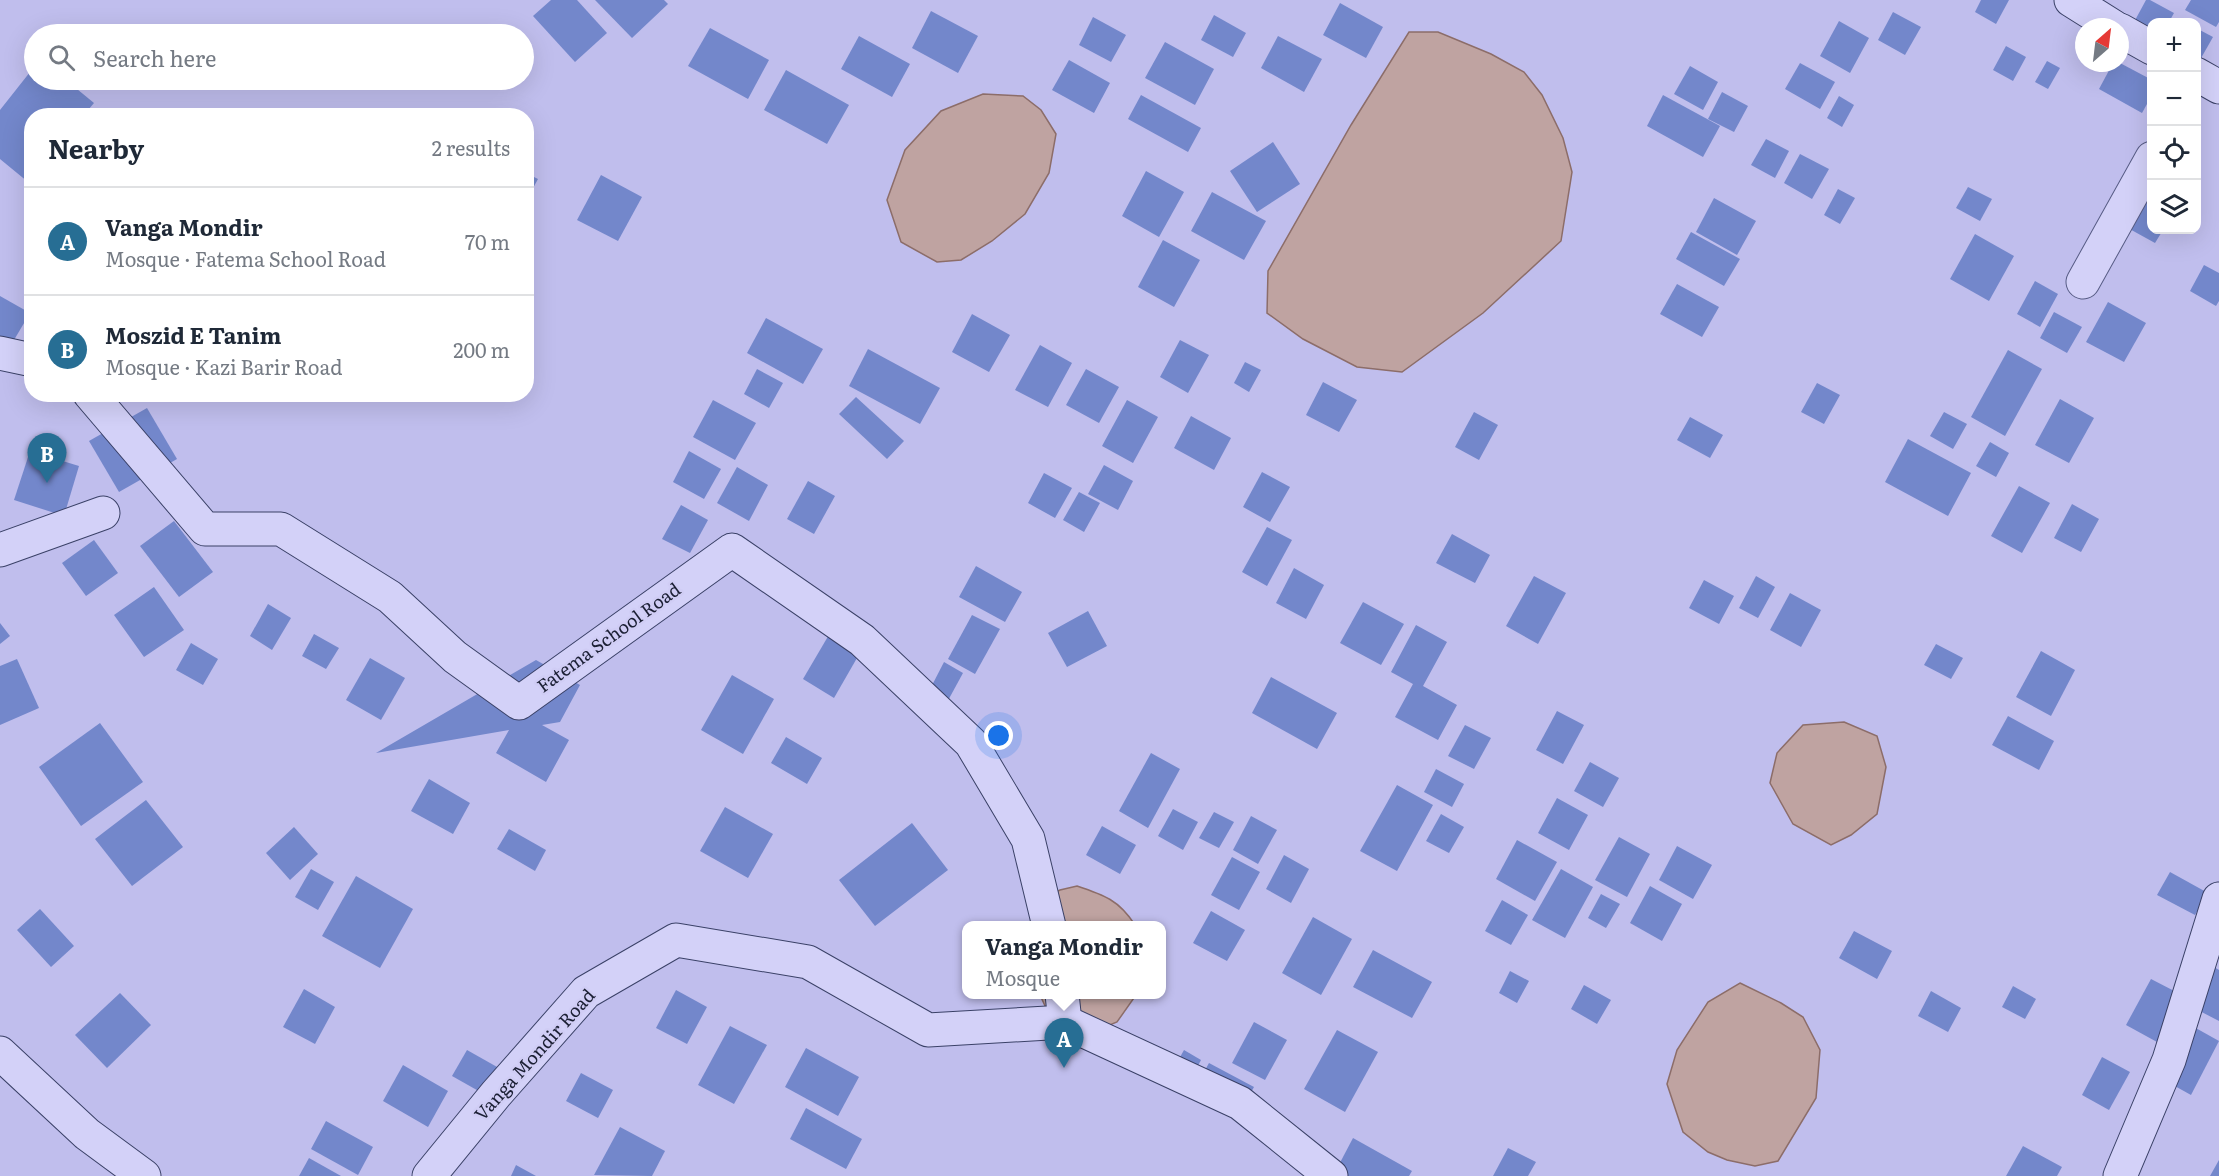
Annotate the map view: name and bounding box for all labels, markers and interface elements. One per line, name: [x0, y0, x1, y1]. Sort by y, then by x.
north arrow: [2075, 18, 2129, 72]
map controls: [2147, 18, 2201, 234]
button: +: [2147, 18, 2201, 72]
search box: [24, 24, 534, 90]
icon: search: [45, 41, 78, 74]
text: Search here: [93, 41, 216, 74]
button: −: [2147, 72, 2201, 126]
button: locate: [2147, 126, 2201, 180]
text: Nearby: [48, 128, 144, 167]
text: 2 results: [432, 132, 510, 162]
button: layers: [2147, 180, 2201, 234]
text: Vanga Mondir: [105, 210, 263, 243]
text: A: [60, 226, 75, 256]
text: 70 m: [465, 226, 510, 256]
text: Mosque · Fatema School Road: [105, 243, 386, 273]
text: Moszid E Tanim: [105, 318, 282, 351]
text: B: [61, 334, 74, 364]
text: 200 m: [453, 334, 510, 364]
text: Mosque · Kazi Barir Road: [105, 351, 342, 381]
pin: B: [28, 434, 66, 483]
street label: Fatema School Road: [531, 575, 686, 698]
your location: [984, 721, 1013, 750]
popup: [962, 921, 1166, 999]
text: Vanga Mondir: [985, 929, 1143, 962]
text: Mosque: [985, 962, 1060, 992]
street label: Vanga Mondir Road: [467, 982, 601, 1126]
pin: A: [1044, 1018, 1084, 1068]

